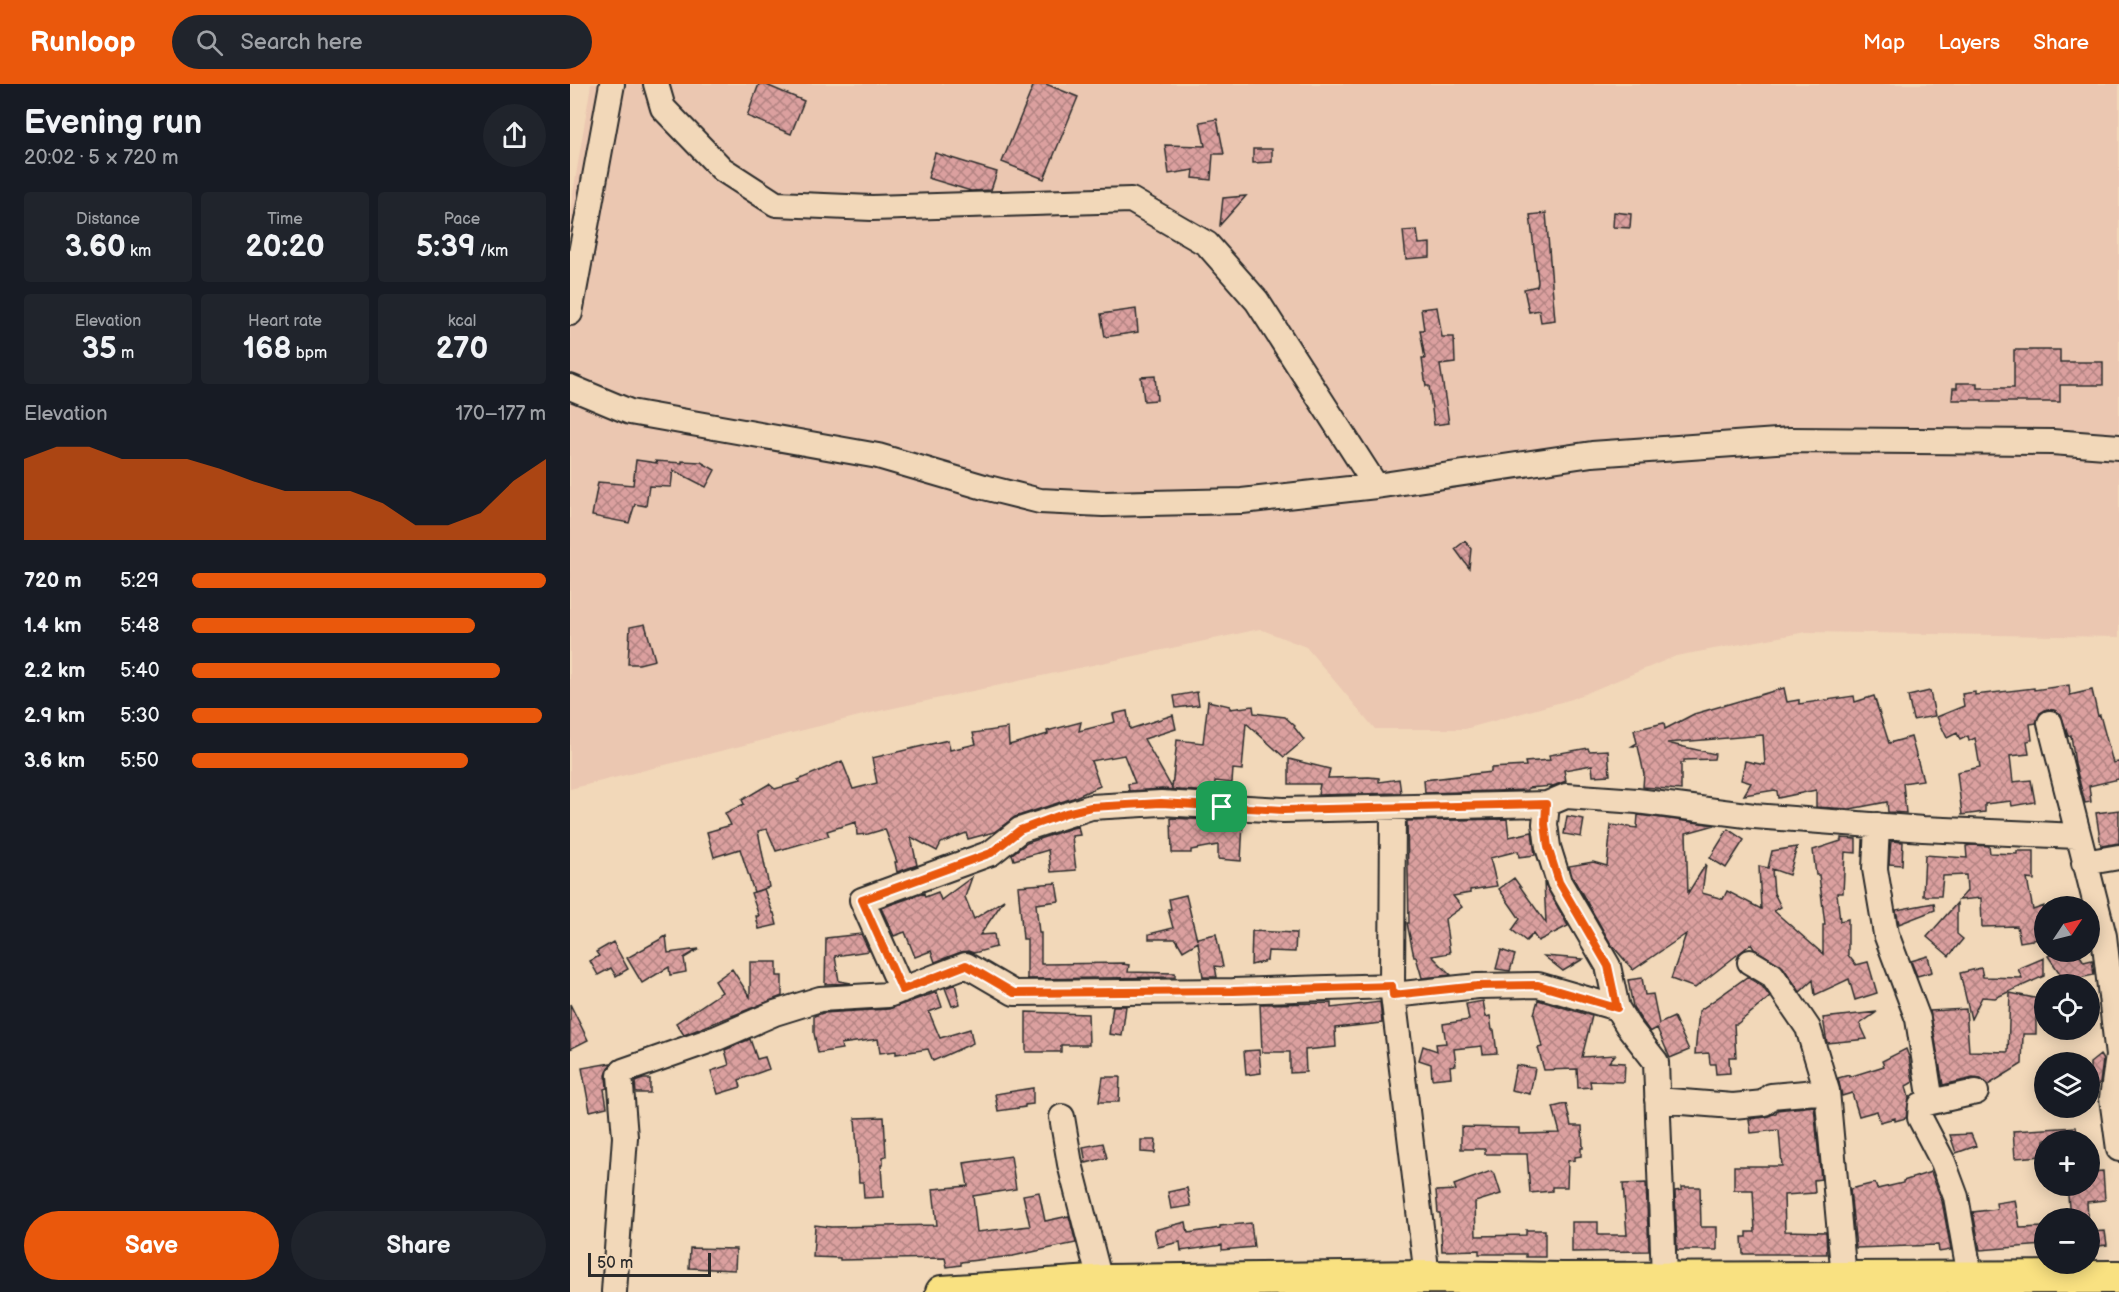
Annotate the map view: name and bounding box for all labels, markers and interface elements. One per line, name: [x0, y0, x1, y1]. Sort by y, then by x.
search box: [172, 15, 592, 69]
text: Runloop: [30, 26, 136, 59]
icon: search: [193, 26, 226, 59]
text: Search here: [241, 29, 362, 56]
text: Map: [1863, 30, 1905, 55]
text: Layers: [1938, 30, 2000, 55]
text: Share: [2033, 30, 2089, 55]
text: Evening run: [24, 103, 202, 143]
button: share: [483, 104, 546, 167]
text: 20:02 · 5 × 720 m: [24, 146, 179, 170]
text: Distance: [76, 210, 140, 229]
text: Time: [267, 210, 303, 229]
text: Pace: [444, 210, 480, 229]
text: 3.60: [65, 229, 126, 265]
text: 20:20: [245, 229, 325, 265]
text: 5:39: [416, 229, 476, 265]
text: km: [126, 242, 151, 261]
text: /km: [476, 242, 508, 261]
text: Elevation: [75, 312, 141, 331]
text: Heart rate: [248, 312, 322, 331]
text: kcal: [448, 312, 476, 331]
text: 35: [82, 331, 117, 367]
text: 168: [243, 331, 292, 367]
text: 270: [436, 331, 488, 367]
text: m: [117, 344, 134, 363]
text: bpm: [292, 344, 327, 363]
text: Elevation: [24, 402, 107, 426]
text: 170–177 m: [455, 402, 546, 426]
text: 720 m: [24, 569, 82, 593]
text: 5:29: [120, 569, 159, 593]
text: 1.4 km: [24, 614, 82, 638]
text: 5:48: [120, 614, 159, 638]
text: 2.2 km: [24, 659, 85, 683]
text: 5:40: [120, 659, 159, 683]
text: 2.9 km: [24, 704, 85, 728]
text: 5:30: [120, 704, 160, 728]
text: 3.6 km: [24, 749, 85, 773]
text: 5:50: [120, 749, 159, 773]
pin: [1196, 781, 1247, 832]
icon: arrive: [1205, 790, 1238, 823]
north arrow: [2034, 896, 2100, 962]
map controls: [2034, 896, 2100, 1274]
button: locate: [2034, 974, 2100, 1040]
button: layers: [2034, 1052, 2100, 1118]
button: +: [2034, 1130, 2100, 1196]
button: −: [2034, 1208, 2100, 1274]
button: Save: [24, 1211, 279, 1280]
button: Share: [291, 1211, 546, 1280]
scale bar: [588, 1250, 711, 1278]
text: 50 m: [597, 1254, 633, 1273]

